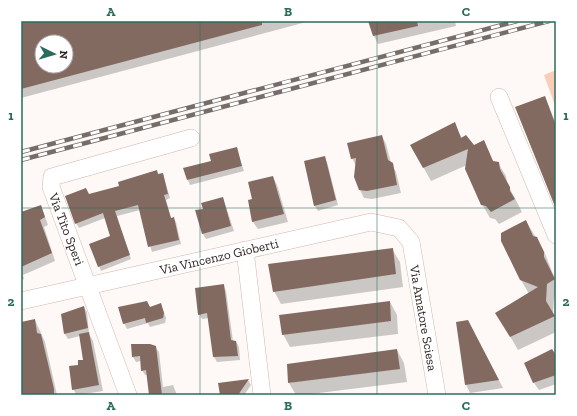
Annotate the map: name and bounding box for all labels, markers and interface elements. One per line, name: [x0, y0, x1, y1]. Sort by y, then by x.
text: A: [107, 4, 116, 19]
text: B: [284, 4, 292, 19]
text: C: [462, 4, 470, 19]
north arrow: [34, 34, 74, 74]
text: N: [57, 50, 70, 60]
text: 1: [8, 108, 14, 123]
text: 1: [563, 108, 569, 123]
street label: Via Tito Speri: [46, 190, 87, 268]
street label: Via Vincenzo Gioberti: [157, 235, 280, 278]
street label: Via Amatore Sciesa: [407, 263, 440, 373]
text: 2: [8, 294, 15, 309]
text: 2: [563, 294, 570, 309]
text: A: [107, 398, 116, 413]
text: B: [284, 398, 292, 413]
text: C: [462, 398, 470, 413]

